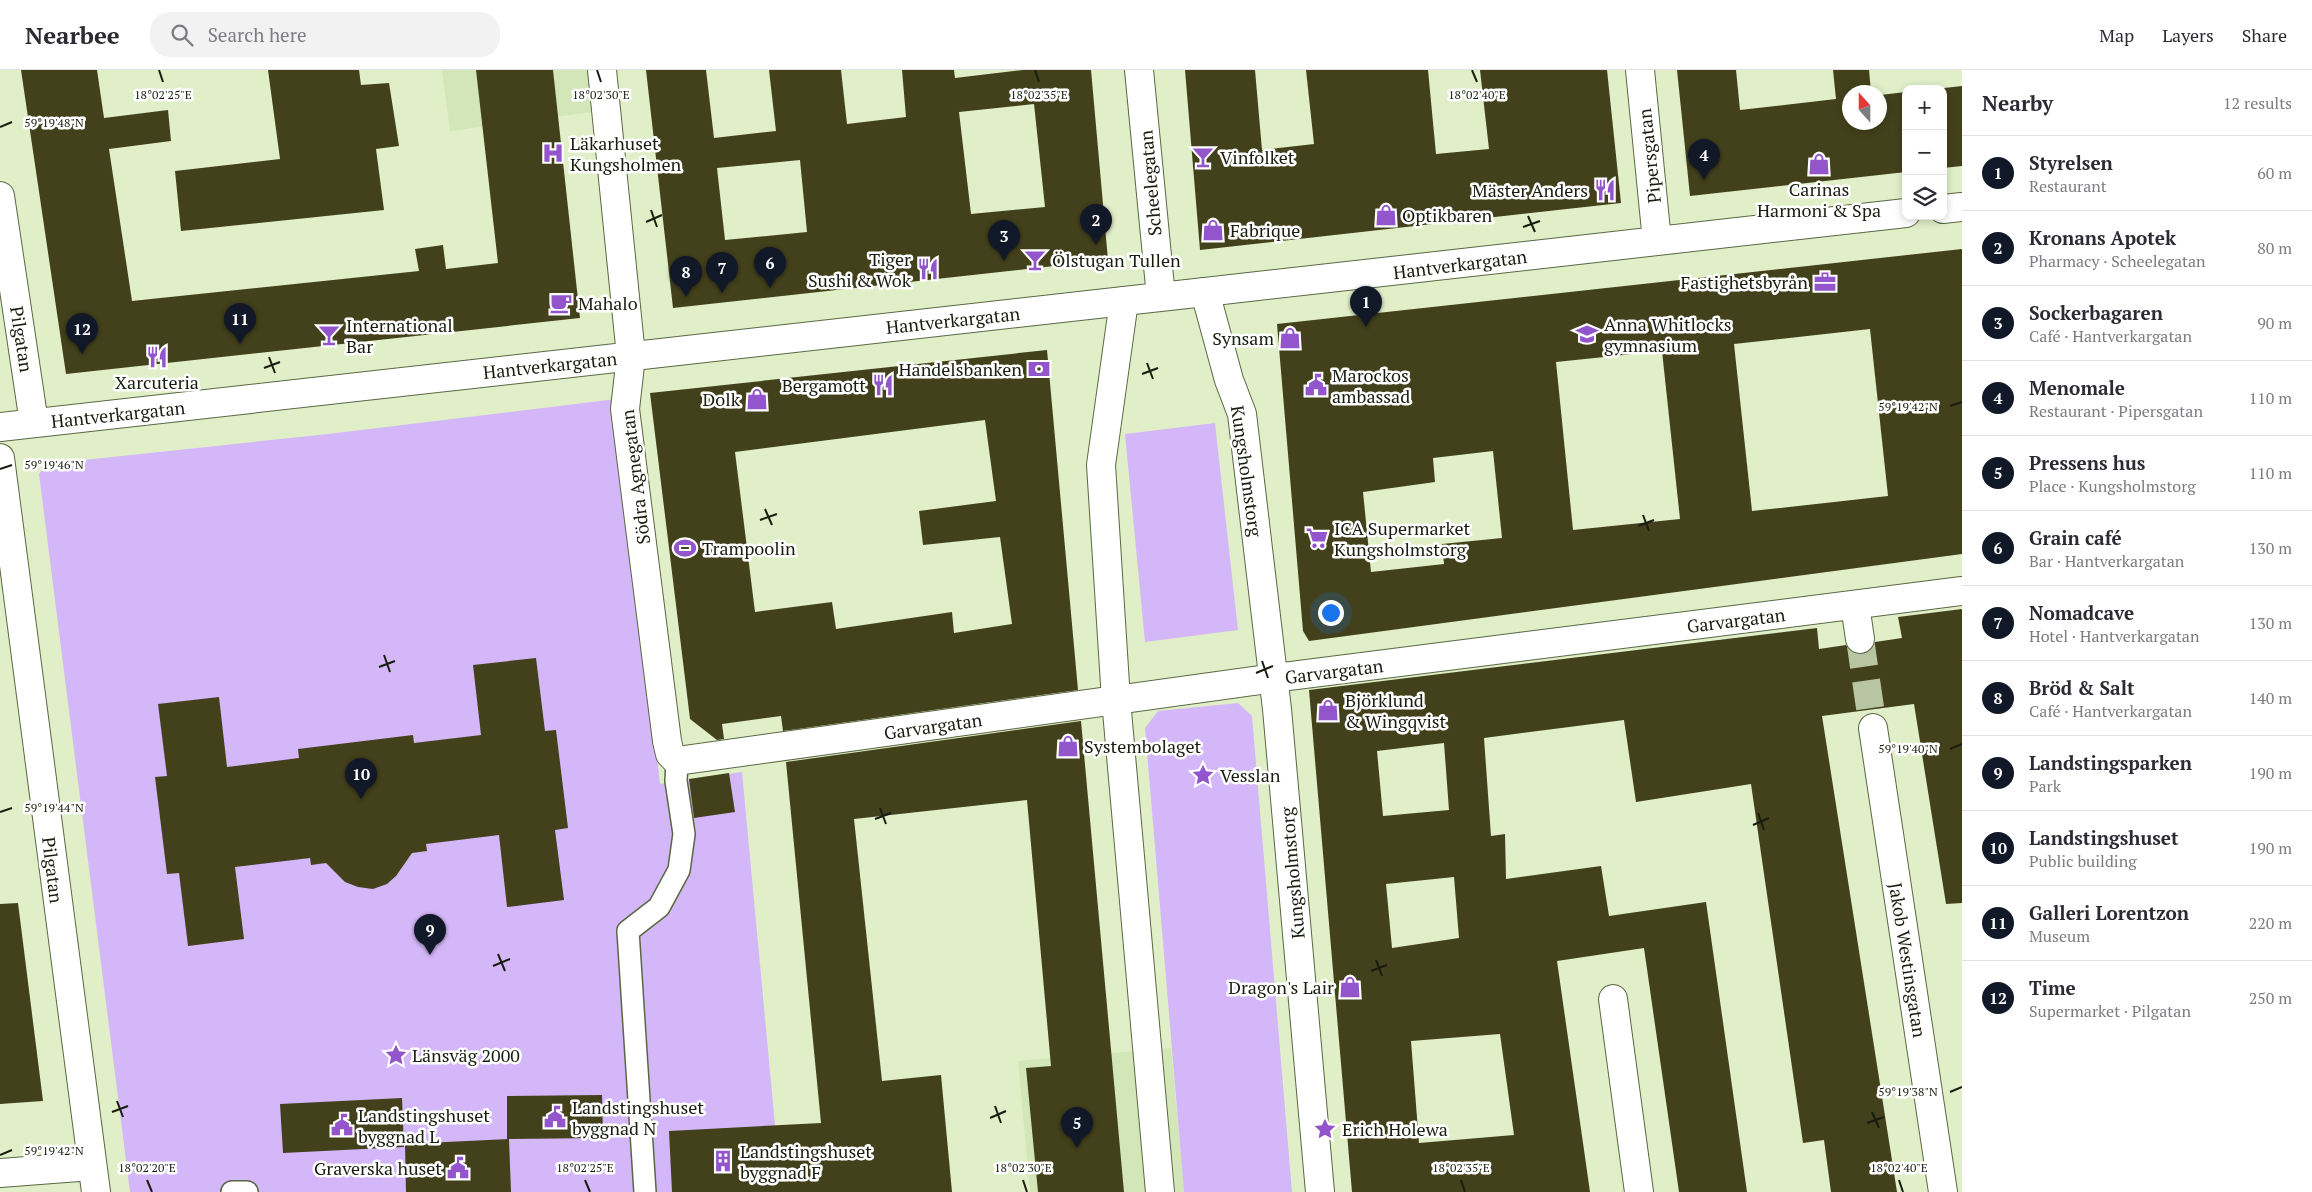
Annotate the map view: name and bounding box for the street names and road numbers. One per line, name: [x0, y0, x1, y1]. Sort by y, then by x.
street label: Pipersgatan: [1632, 107, 1666, 205]
street label: Scheelegatan: [1133, 129, 1167, 237]
street label: Hantverkargatan: [1392, 244, 1529, 284]
street label: Hantverkargatan: [885, 301, 1022, 339]
street label: Pilgatan: [5, 304, 39, 374]
street label: Hantverkargatan: [482, 346, 619, 384]
street label: Hantverkargatan: [50, 395, 187, 433]
street label: Kungsholmstorg: [1226, 404, 1268, 539]
street label: Södra Agnegatan: [615, 408, 655, 546]
street label: Garvargatan: [1685, 602, 1787, 638]
street label: Garvargatan: [1283, 653, 1385, 689]
street label: Garvargatan: [882, 707, 984, 745]
street label: Kungsholmstorg: [1274, 806, 1310, 940]
street label: Pilgatan: [37, 835, 69, 905]
street label: Jakob Westinsgatan: [1884, 881, 1932, 1039]

